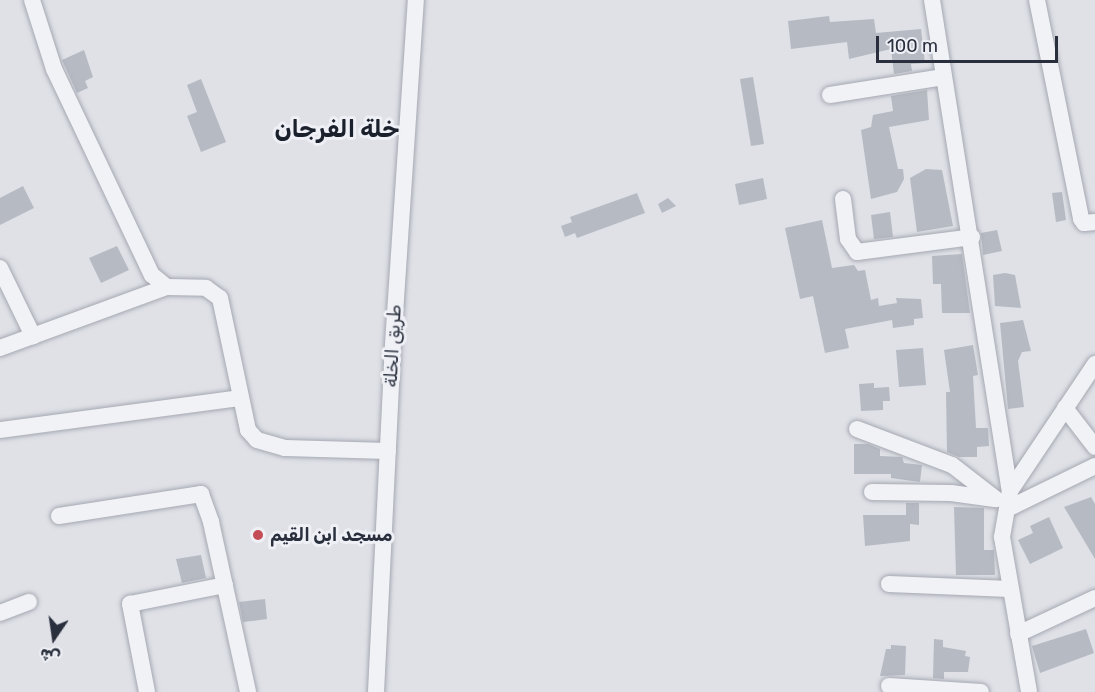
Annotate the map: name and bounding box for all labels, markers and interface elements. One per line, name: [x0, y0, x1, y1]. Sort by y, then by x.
scale bar: [879, 24, 1060, 62]
text: 100 m: [887, 35, 938, 57]
district label: خلة الفرجان: [274, 116, 400, 144]
street label: طريق الخلة: [380, 304, 406, 388]
place label: مسجد ابن القيم: [270, 524, 392, 546]
marker: مسجد ابن القيم: [251, 528, 265, 542]
north arrow: [24, 608, 84, 668]
text: ش: [38, 644, 62, 668]

